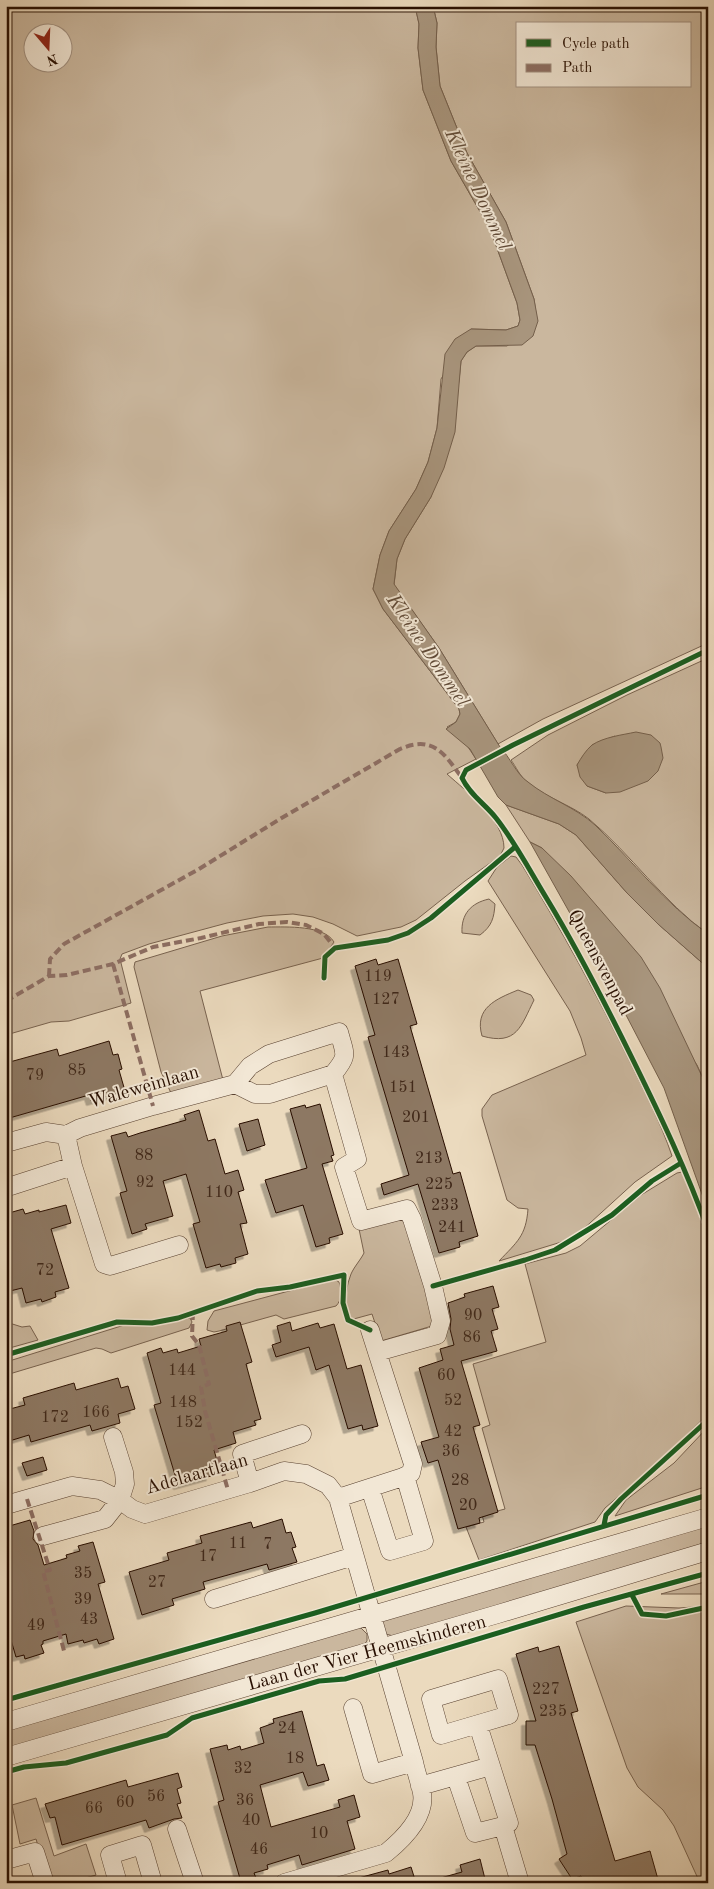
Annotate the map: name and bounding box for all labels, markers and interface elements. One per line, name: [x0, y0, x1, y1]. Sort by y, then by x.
north arrow: [22, 22, 72, 72]
legend: [516, 22, 692, 88]
text: Cycle path: [562, 37, 630, 52]
text: N: [44, 51, 59, 68]
text: Path: [562, 61, 592, 76]
water label: Kleine Dommel: [440, 125, 514, 254]
water label: Kleine Dommel: [381, 590, 472, 711]
street label: Queensvenpad: [563, 907, 635, 1019]
house number: 119: [364, 969, 392, 985]
house number: 127: [372, 992, 400, 1008]
house number: 143: [382, 1045, 410, 1061]
house number: 85: [68, 1063, 86, 1079]
street label: Waleweinlaan: [87, 1063, 201, 1113]
house number: 79: [26, 1068, 44, 1084]
house number: 151: [389, 1080, 417, 1096]
house number: 201: [402, 1110, 430, 1126]
house number: 88: [135, 1148, 153, 1164]
house number: 213: [415, 1151, 443, 1167]
house number: 92: [136, 1175, 154, 1191]
house number: 225: [425, 1177, 453, 1193]
house number: 110: [205, 1185, 233, 1201]
house number: 233: [431, 1198, 459, 1214]
house number: 241: [438, 1220, 466, 1236]
house number: 72: [36, 1263, 54, 1279]
house number: 90: [464, 1308, 482, 1324]
house number: 86: [463, 1330, 481, 1346]
house number: 144: [168, 1363, 196, 1379]
house number: 60: [437, 1368, 455, 1384]
house number: 52: [444, 1393, 462, 1409]
house number: 148: [169, 1395, 197, 1411]
house number: 166: [82, 1405, 110, 1421]
house number: 172: [41, 1410, 69, 1426]
house number: 152: [175, 1415, 203, 1431]
house number: 42: [444, 1424, 462, 1440]
house number: 36: [442, 1444, 460, 1460]
street label: Adelaartlaan: [144, 1451, 250, 1499]
house number: 28: [451, 1473, 469, 1489]
house number: 20: [459, 1498, 477, 1514]
house number: 11: [229, 1536, 247, 1552]
house number: 7: [263, 1537, 273, 1553]
house number: 17: [199, 1549, 217, 1565]
house number: 35: [74, 1566, 92, 1582]
house number: 27: [148, 1575, 166, 1591]
house number: 39: [74, 1592, 92, 1608]
house number: 43: [80, 1612, 98, 1628]
street label: Laan der Vier Heemskinderen: [246, 1613, 488, 1695]
house number: 49: [27, 1618, 45, 1634]
house number: 227: [532, 1682, 560, 1698]
house number: 235: [539, 1704, 567, 1720]
house number: 24: [278, 1721, 296, 1737]
house number: 18: [286, 1751, 304, 1767]
house number: 32: [234, 1761, 252, 1777]
house number: 56: [147, 1789, 165, 1805]
house number: 36: [236, 1793, 254, 1809]
house number: 60: [116, 1795, 134, 1811]
house number: 66: [85, 1801, 103, 1817]
house number: 40: [242, 1813, 260, 1829]
house number: 10: [310, 1826, 328, 1842]
house number: 46: [250, 1842, 268, 1858]

